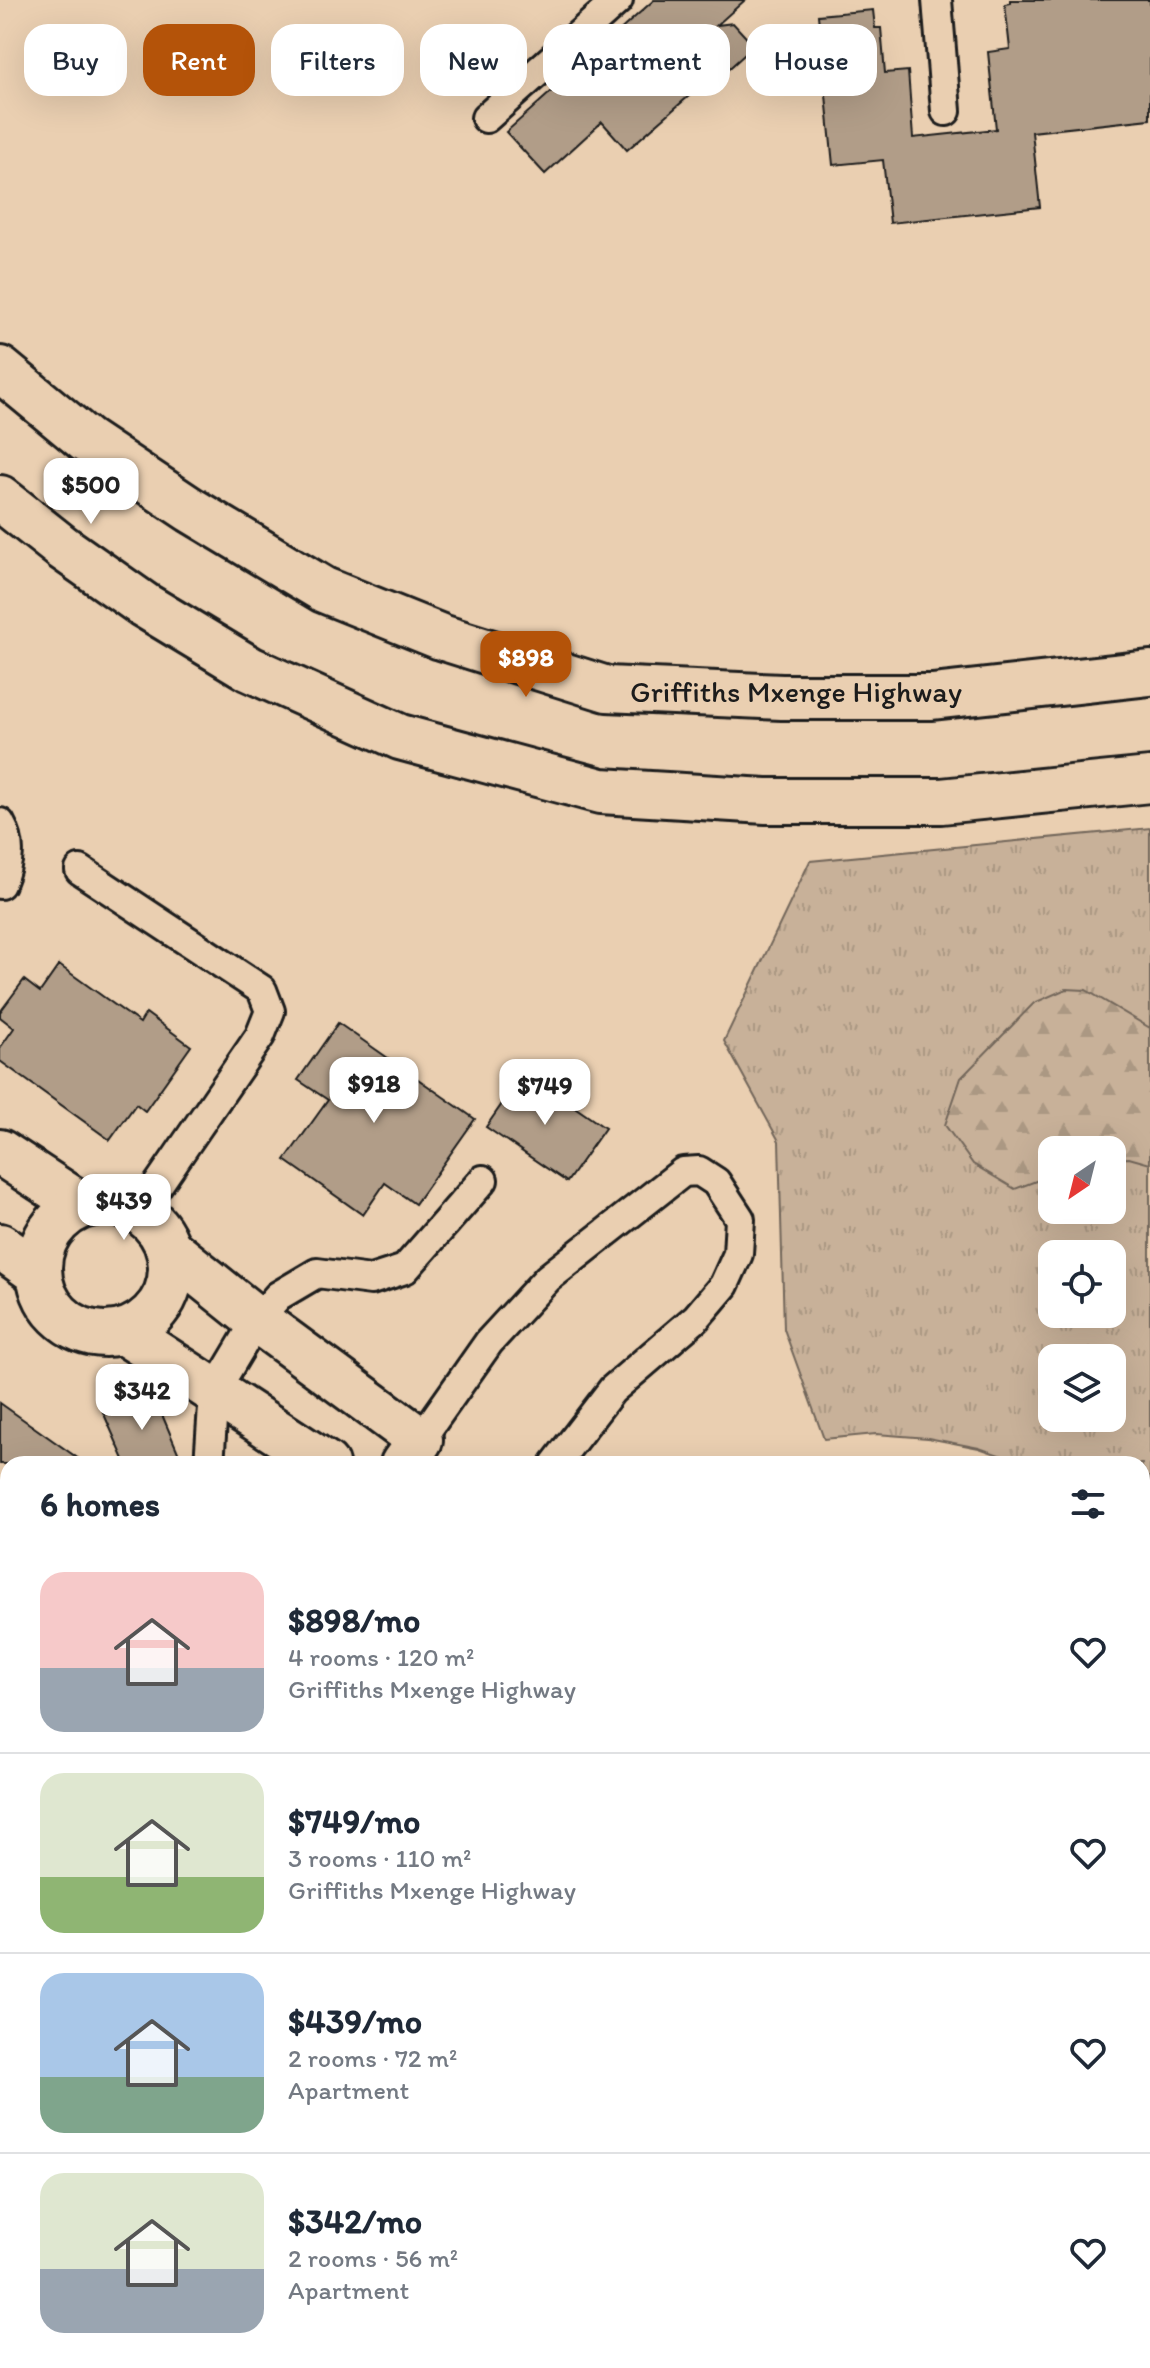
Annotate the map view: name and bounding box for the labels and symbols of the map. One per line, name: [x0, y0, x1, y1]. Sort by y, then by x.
pin: $500: [44, 458, 138, 526]
pin: $898: [479, 631, 573, 699]
street label: Griffiths Mxenge Highway: [630, 673, 962, 710]
pin: $918: [327, 1057, 421, 1125]
pin: $749: [498, 1059, 592, 1127]
north arrow: [1038, 1136, 1126, 1224]
pin: $439: [77, 1174, 171, 1242]
pin: $342: [95, 1364, 189, 1432]

